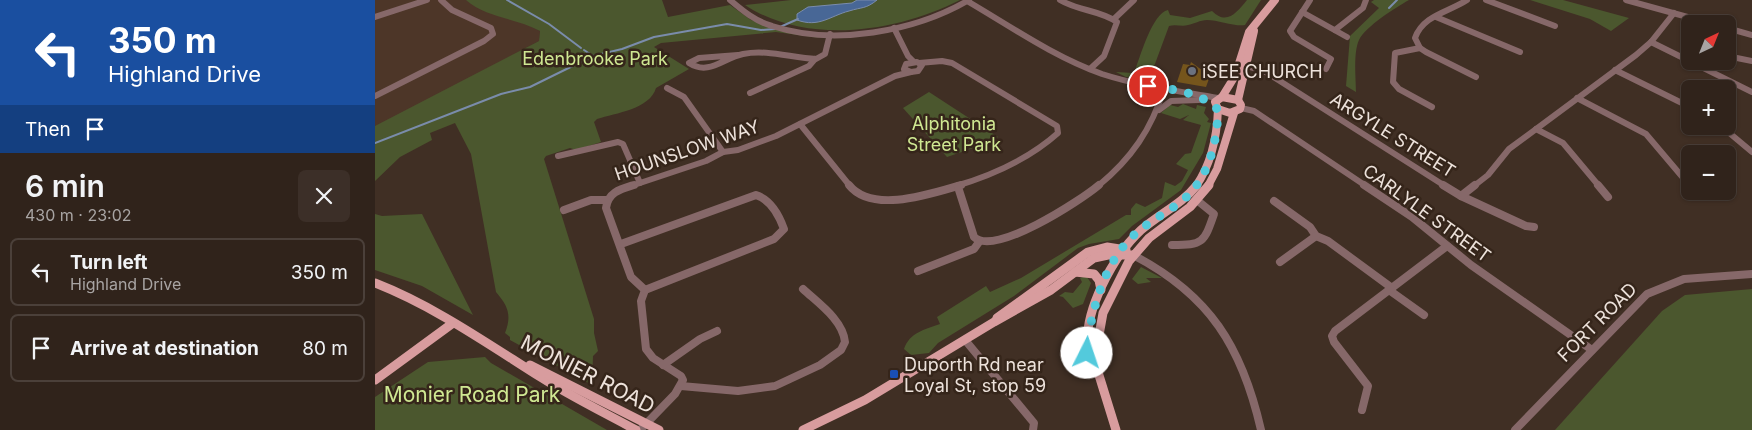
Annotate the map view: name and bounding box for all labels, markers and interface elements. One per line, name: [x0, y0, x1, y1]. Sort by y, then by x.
north arrow: [1681, 15, 1736, 70]
map controls: [1681, 15, 1736, 200]
text: 350 m: [108, 19, 217, 61]
icon: left: [25, 20, 90, 85]
park label: Edenbrooke Park: [522, 48, 668, 69]
text: Highland Drive: [108, 61, 261, 87]
place label: iSEE CHURCH: [1202, 61, 1323, 82]
pin: [1127, 65, 1169, 107]
marker: iSEE CHURCH: [1186, 65, 1198, 77]
icon: arrive: [1134, 72, 1162, 100]
button: +: [1681, 80, 1736, 135]
street label: ARGYLE STREET: [1327, 88, 1459, 182]
park label: Alphitonia Street Park: [907, 113, 1001, 155]
icon: arrive: [81, 115, 109, 143]
street label: HOUNSLOW WAY: [612, 115, 762, 185]
text: Then: [25, 118, 71, 141]
button: −: [1681, 145, 1736, 200]
street label: CARLYLE STREET: [1359, 160, 1495, 266]
text: 6 min: [25, 168, 105, 204]
button: close: [298, 170, 350, 222]
text: 430 m · 23:02: [25, 205, 132, 225]
text: Turn left: [70, 251, 148, 274]
icon: left: [27, 258, 55, 286]
text: 350 m: [291, 261, 348, 284]
text: Highland Drive: [70, 274, 181, 294]
street label: FORT ROAD: [1553, 278, 1641, 366]
position arrow: [1060, 326, 1112, 378]
street label: MONIER ROAD: [517, 329, 659, 419]
icon: arrive: [27, 334, 55, 362]
text: Arrive at destination: [70, 337, 259, 360]
text: 80 m: [302, 337, 348, 360]
place label: Duporth Rd near Loyal St, stop 59: [904, 354, 1046, 396]
marker: Duporth Rd near Loyal St, stop 59: [888, 368, 900, 380]
park label: Monier Road Park: [384, 382, 561, 407]

